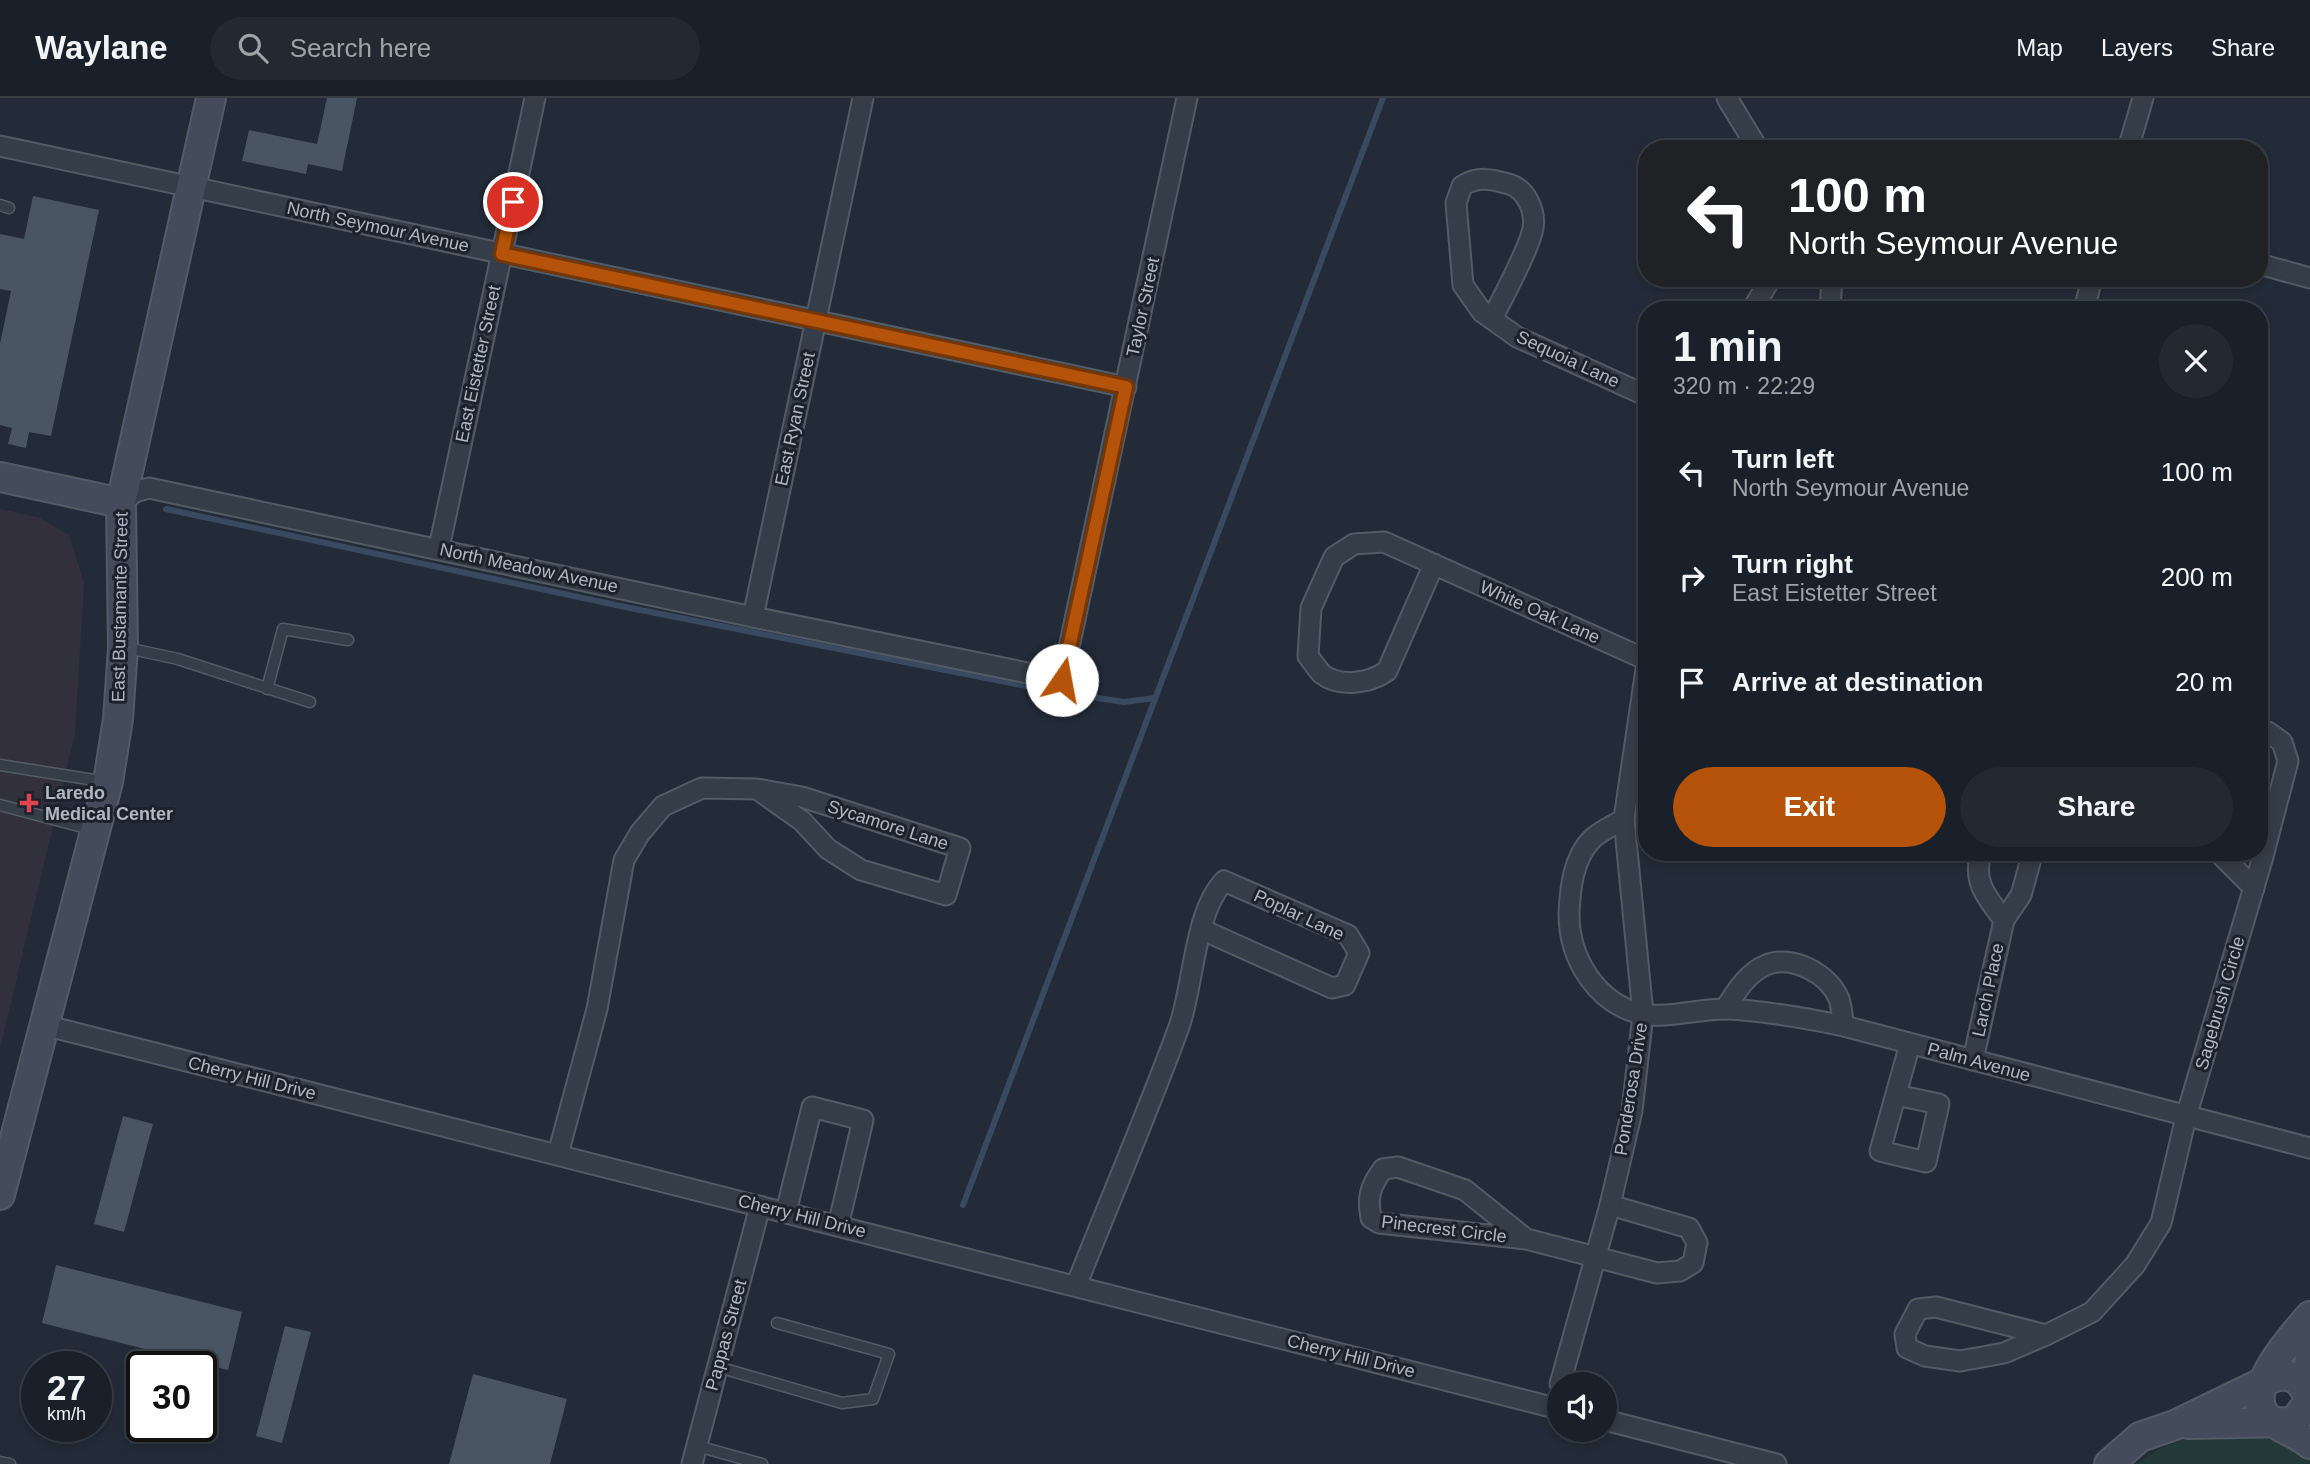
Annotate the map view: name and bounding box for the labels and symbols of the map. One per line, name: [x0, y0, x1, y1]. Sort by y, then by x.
pin: [483, 172, 543, 232]
street label: North Seymour Avenue: [285, 198, 471, 256]
street label: Taylor Street: [1123, 256, 1163, 358]
street label: East Eistetter Street: [452, 284, 504, 444]
street label: Sequoia Lane: [1513, 326, 1623, 392]
street label: East Ryan Street: [771, 350, 819, 488]
street label: East Bustamante Street: [108, 512, 132, 702]
street label: North Meadow Avenue: [438, 539, 620, 597]
street label: White Oak Lane: [1477, 577, 1603, 647]
position arrow: [1025, 643, 1099, 717]
place label: Laredo Medical Center: [45, 783, 173, 824]
marker: Laredo Medical Center: [19, 793, 39, 813]
street label: Sycamore Lane: [825, 796, 951, 854]
street label: Poplar Lane: [1251, 885, 1347, 945]
street label: Sagebrush Circle: [2191, 934, 2249, 1072]
street label: Larch Place: [1968, 941, 2008, 1039]
street label: Ponderosa Drive: [1611, 1021, 1651, 1157]
street label: Palm Avenue: [1925, 1039, 2033, 1085]
street label: Cherry Hill Drive: [186, 1052, 318, 1104]
street label: Cherry Hill Drive: [736, 1190, 868, 1242]
street label: Pinecrest Circle: [1380, 1211, 1508, 1247]
street label: Pappas Street: [702, 1277, 750, 1393]
street label: Cherry Hill Drive: [1285, 1330, 1417, 1382]
speed limit sign: 30: [126, 1351, 217, 1442]

